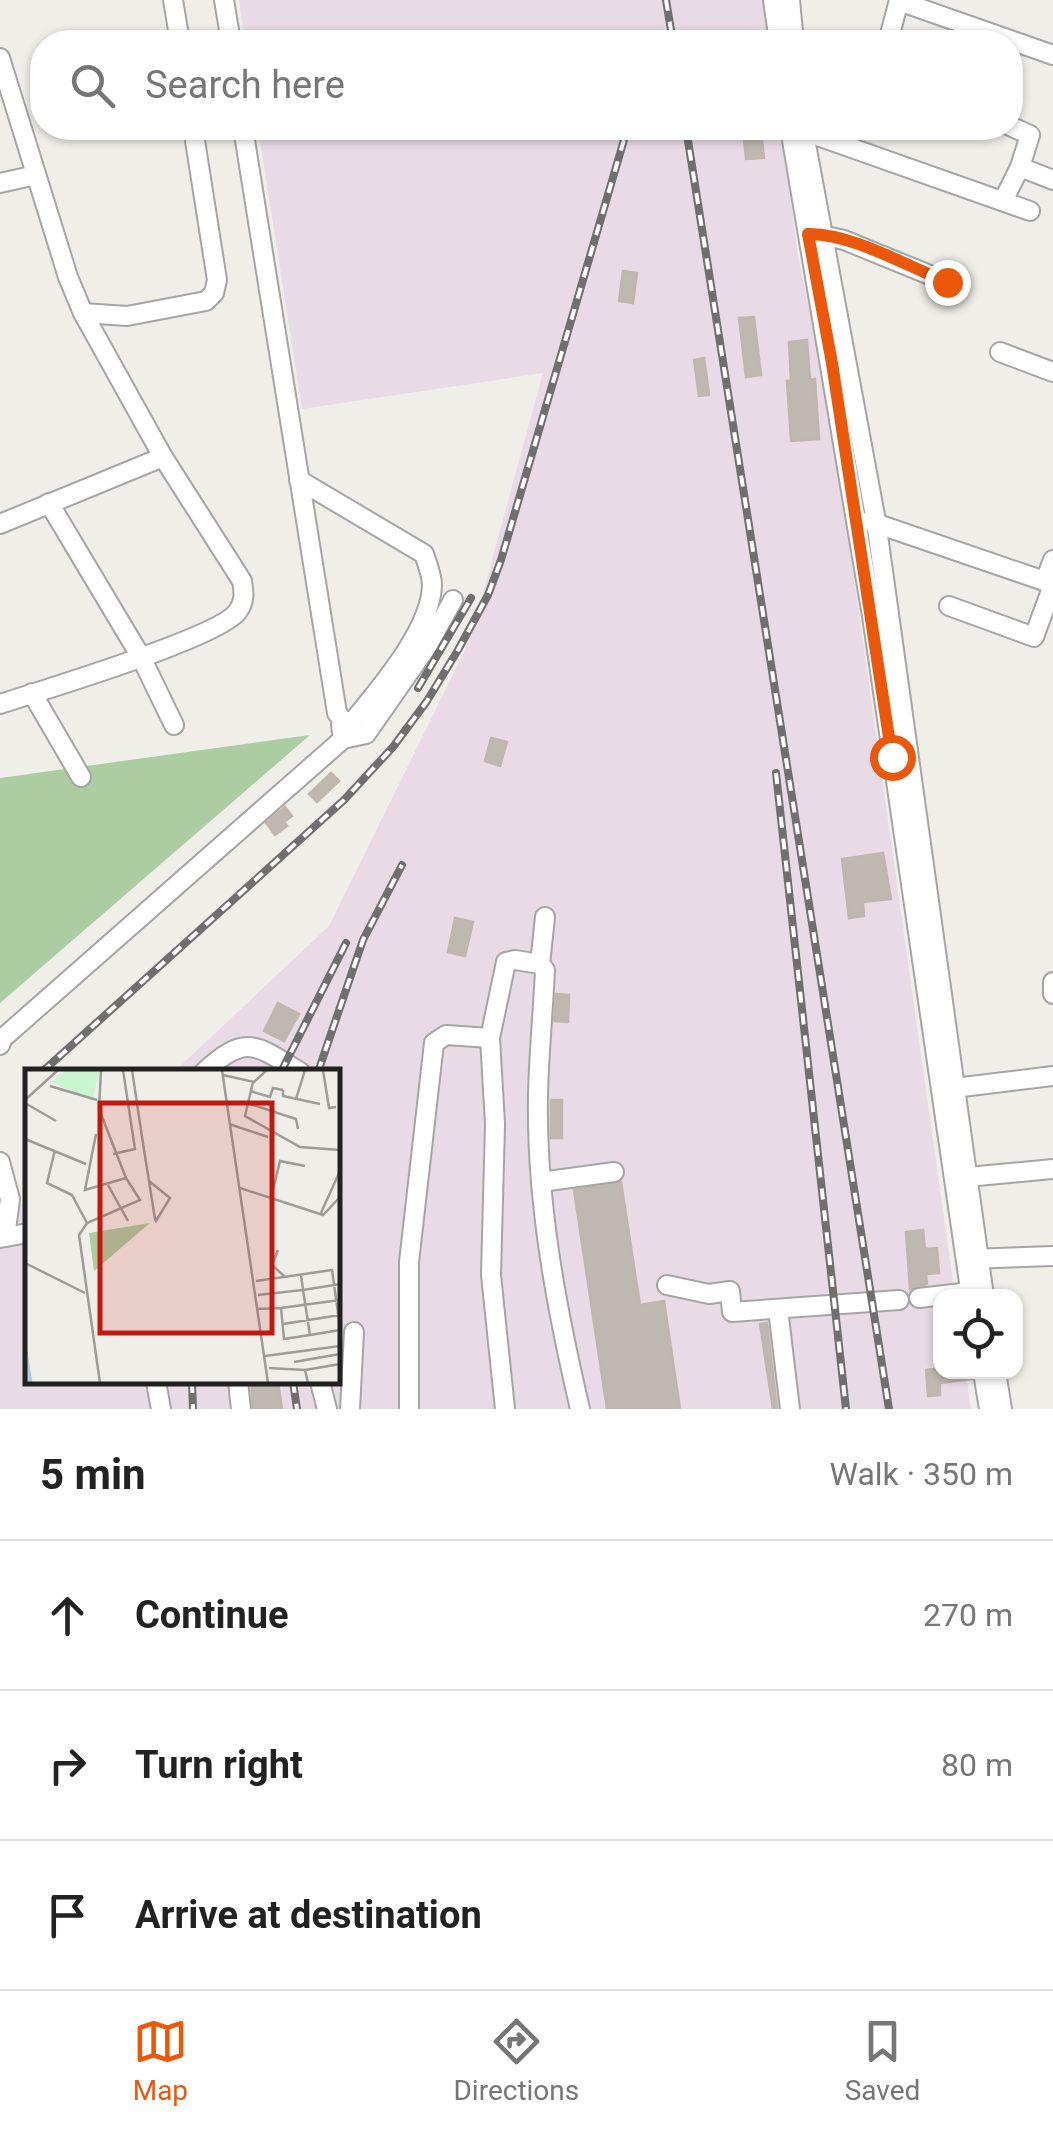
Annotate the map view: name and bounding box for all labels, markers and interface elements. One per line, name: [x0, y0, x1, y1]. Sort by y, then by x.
search box: [30, 30, 1023, 140]
icon: search: [65, 58, 120, 113]
text: Search here: [145, 63, 345, 107]
route end: [925, 260, 971, 306]
route start: [870, 735, 916, 781]
inset map: [25, 1069, 340, 1384]
map controls: [933, 1289, 1023, 1379]
button: locate: [933, 1289, 1023, 1379]
text: 5 min: [40, 1450, 146, 1499]
text: Walk · 350 m: [830, 1455, 1013, 1493]
icon: ahead: [40, 1588, 95, 1643]
text: Continue: [135, 1593, 289, 1637]
text: 270 m: [923, 1596, 1013, 1634]
icon: right: [40, 1738, 95, 1793]
text: Turn right: [135, 1743, 303, 1787]
text: 80 m: [941, 1746, 1013, 1784]
icon: arrive: [40, 1888, 95, 1943]
text: Arrive at destination: [135, 1893, 482, 1937]
tab: Map: [133, 2014, 188, 2107]
tab: Directions: [453, 2014, 579, 2107]
tab: Saved: [845, 2014, 920, 2107]

